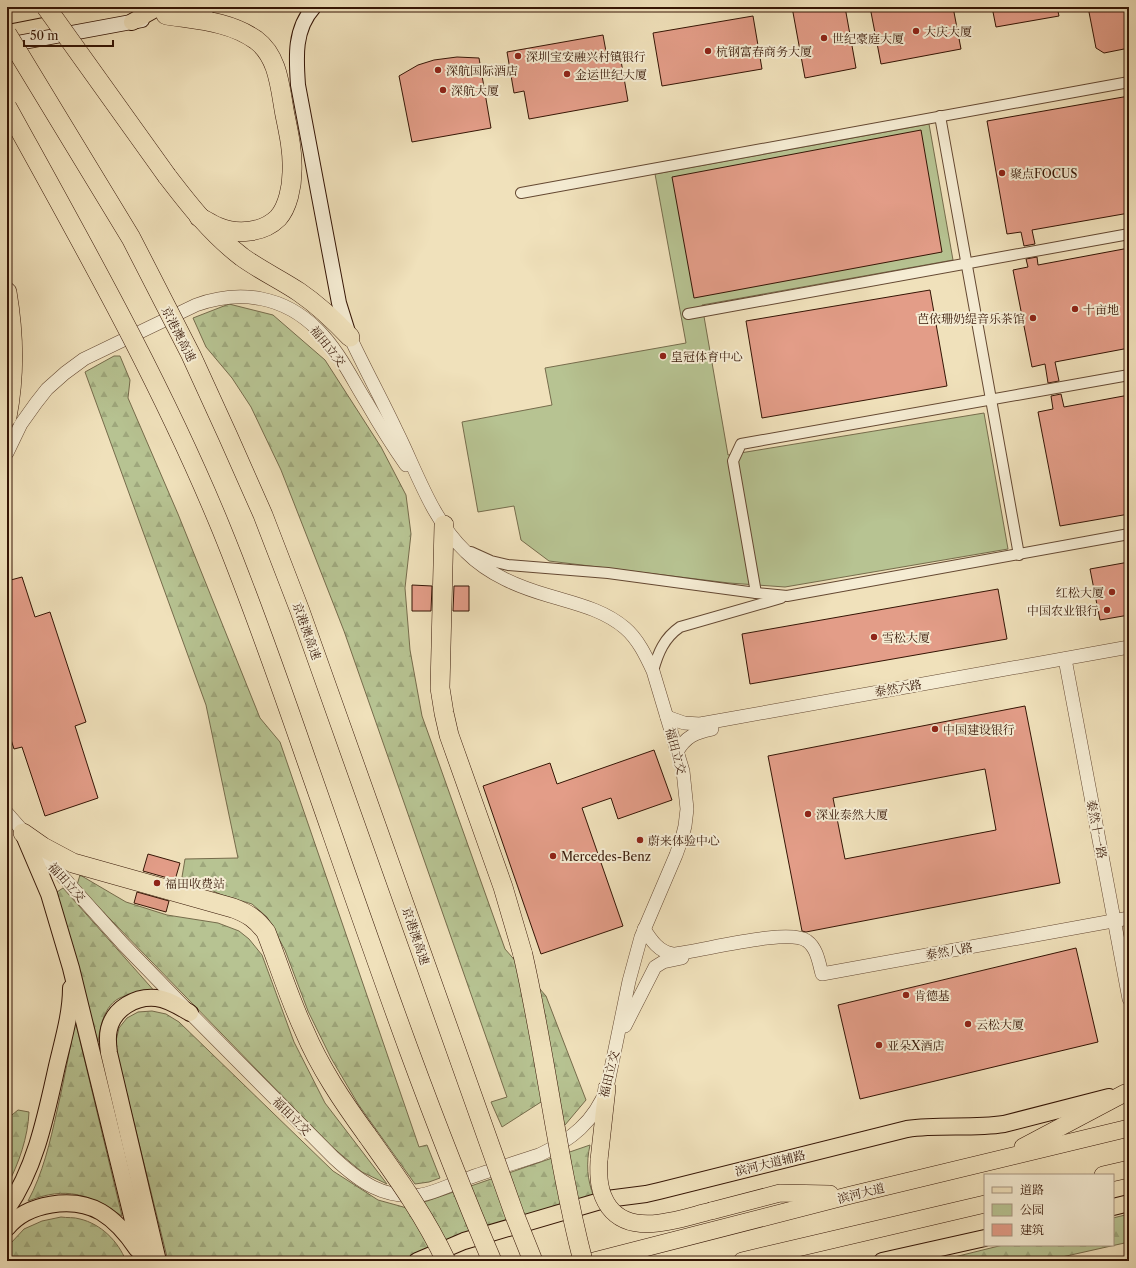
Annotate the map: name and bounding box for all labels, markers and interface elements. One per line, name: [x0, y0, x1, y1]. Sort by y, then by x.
scale bar: [24, 22, 113, 48]
place label: 大庆大厦: [924, 24, 972, 39]
marker: 大庆大厦: [911, 26, 921, 36]
text: 50 m: [30, 28, 59, 43]
place label: 世纪豪庭大厦: [832, 31, 904, 46]
marker: 世纪豪庭大厦: [819, 33, 829, 43]
place label: 杭钢富春商务大厦: [716, 44, 812, 59]
marker: 杭钢富春商务大厦: [703, 46, 713, 56]
place label: 深圳宝安融兴村镇银行: [526, 49, 646, 64]
marker: 深圳宝安融兴村镇银行: [513, 51, 523, 61]
place label: 深航国际酒店: [446, 63, 518, 78]
marker: 深航国际酒店: [433, 65, 443, 75]
place label: 金运世纪大厦: [575, 67, 647, 82]
marker: 金运世纪大厦: [562, 69, 572, 79]
place label: 深航大厦: [451, 83, 499, 98]
marker: 深航大厦: [438, 85, 448, 95]
place label: 聚点FOCUS: [1010, 166, 1077, 181]
marker: 聚点FOCUS: [997, 168, 1007, 178]
place label: 十亩地: [1083, 302, 1119, 317]
street label: 京港澳高速: [159, 304, 199, 364]
marker: 十亩地: [1070, 304, 1080, 314]
place label: 芭依珊奶缇音乐茶馆: [917, 311, 1025, 326]
marker: 芭依珊奶缇音乐茶馆: [1028, 313, 1038, 323]
street label: 福田立交: [307, 323, 349, 369]
place label: 皇冠体育中心: [671, 349, 743, 364]
marker: 皇冠体育中心: [658, 351, 668, 361]
place label: 红松大厦: [1056, 585, 1104, 600]
marker: 红松大厦: [1107, 587, 1117, 597]
street label: 京港澳高速: [290, 600, 324, 662]
place label: 中国农业银行: [1027, 603, 1099, 618]
marker: 中国农业银行: [1102, 605, 1112, 615]
place label: 雪松大厦: [882, 630, 930, 645]
marker: 雪松大厦: [869, 632, 879, 642]
street label: 泰然六路: [873, 676, 923, 700]
place label: 中国建设银行: [943, 722, 1015, 737]
marker: 中国建设银行: [930, 724, 940, 734]
street label: 福田立交: [663, 726, 689, 776]
street label: 泰然十一路: [1084, 798, 1110, 860]
place label: 深业泰然大厦: [816, 807, 888, 822]
marker: 深业泰然大厦: [803, 809, 813, 819]
place label: 蔚来体验中心: [648, 833, 720, 848]
marker: 蔚来体验中心: [635, 835, 645, 845]
place label: Mercedes-Benz: [561, 849, 651, 864]
marker: Mercedes-Benz: [548, 851, 558, 861]
street label: 福田立交: [45, 859, 89, 905]
place label: 福田收费站: [165, 876, 225, 891]
marker: 福田收费站: [152, 878, 162, 888]
street label: 京港澳高速: [399, 905, 433, 967]
street label: 泰然八路: [924, 939, 974, 963]
place label: 肯德基: [914, 988, 950, 1003]
marker: 肯德基: [901, 990, 911, 1000]
place label: 云松大厦: [976, 1017, 1024, 1032]
marker: 云松大厦: [963, 1019, 973, 1029]
place label: 亚朵X酒店: [887, 1038, 944, 1053]
marker: 亚朵X酒店: [874, 1040, 884, 1050]
street label: 福田立交: [596, 1049, 622, 1099]
street label: 福田立交: [270, 1094, 314, 1138]
street label: 滨河大道辅路: [733, 1147, 807, 1179]
legend: [984, 1174, 1114, 1246]
street label: 滨河大道: [836, 1180, 886, 1206]
text: 道路: [1020, 1182, 1044, 1197]
text: 公园: [1020, 1202, 1044, 1217]
text: 建筑: [1020, 1222, 1044, 1237]

